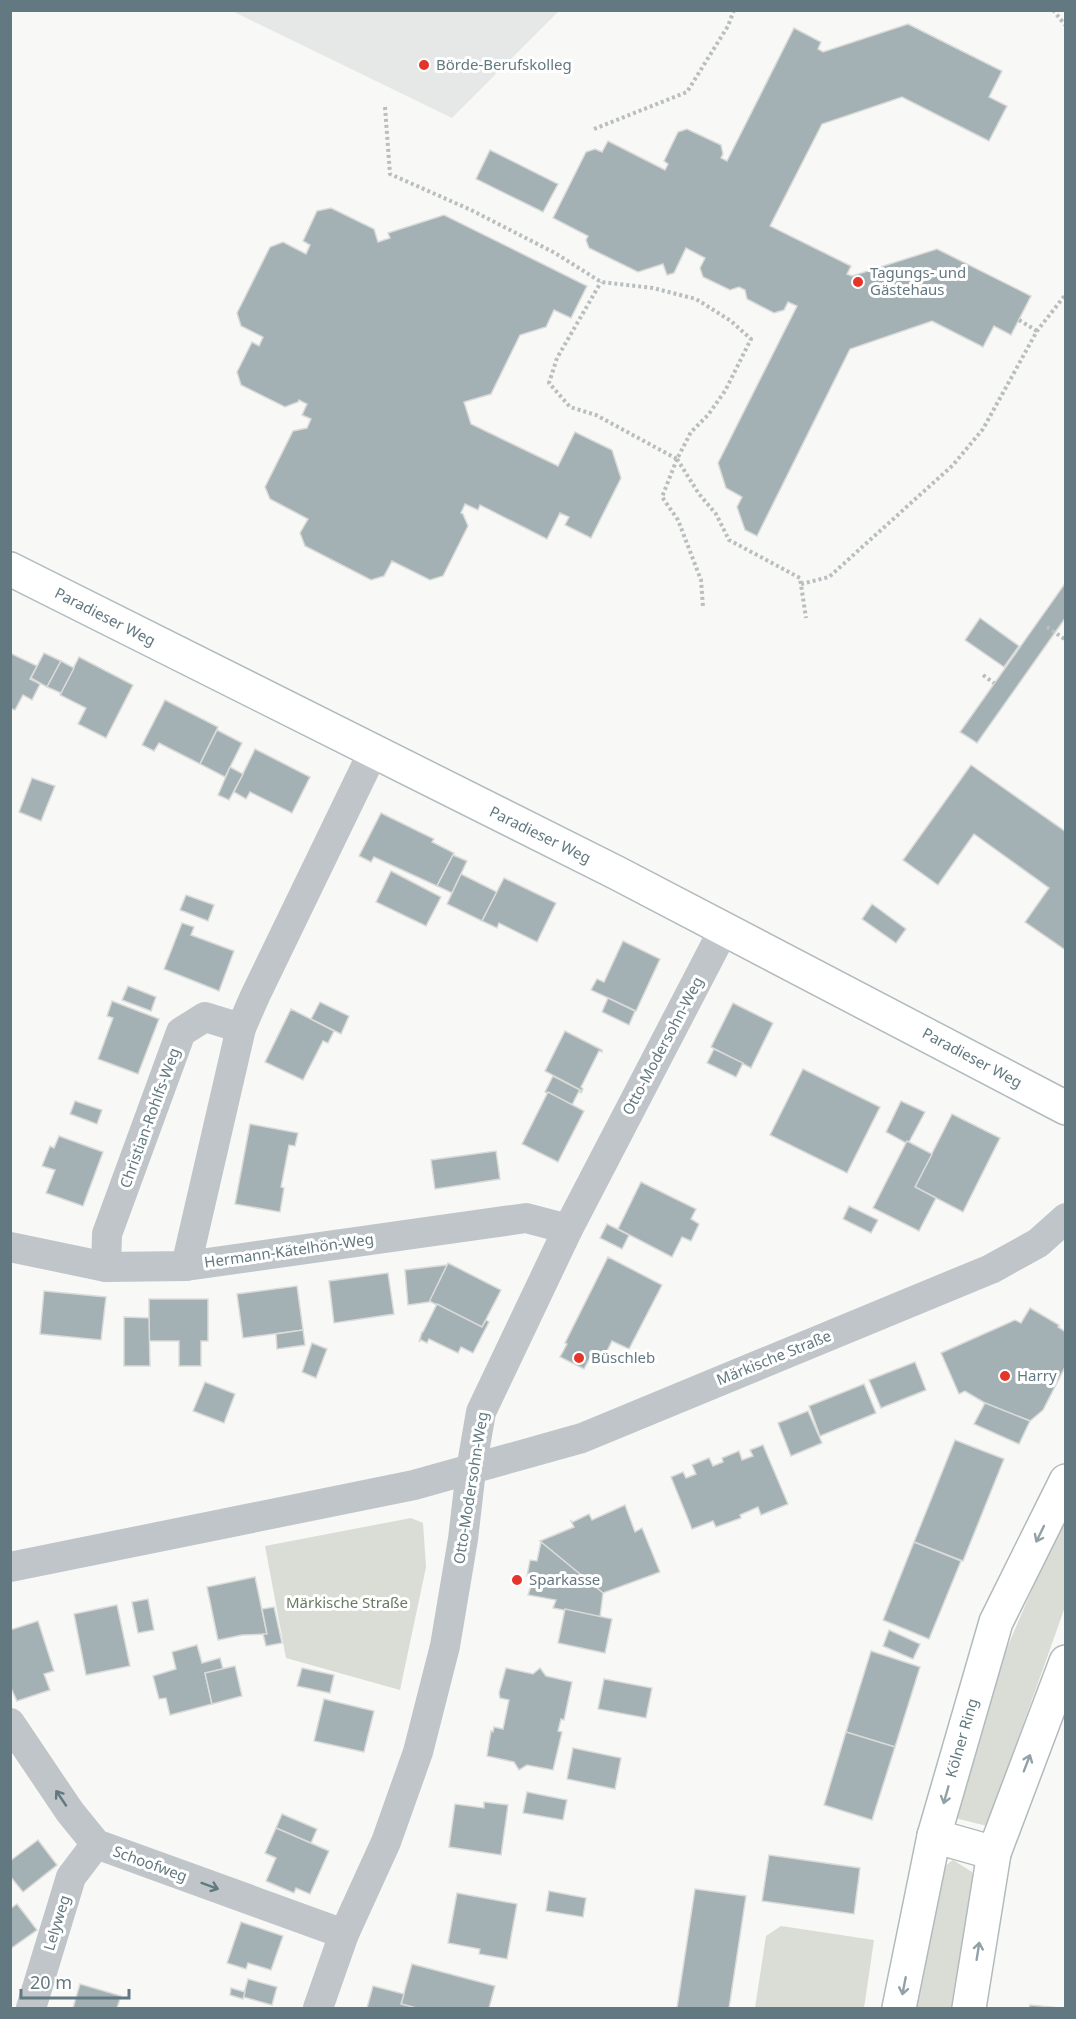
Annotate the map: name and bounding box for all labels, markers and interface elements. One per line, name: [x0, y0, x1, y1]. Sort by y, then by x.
place label: Börde-Berufskolleg: [436, 54, 572, 74]
marker: Börde-Berufskolleg: [417, 58, 431, 72]
place label: Tagungs- und Gästehaus: [870, 262, 966, 299]
marker: Tagungs- und Gästehaus: [851, 275, 865, 289]
street label: Paradieser Weg: [52, 582, 159, 650]
street label: Paradieser Weg: [486, 801, 594, 867]
street label: Otto-Modersohn-Weg: [617, 973, 707, 1118]
street label: Paradieser Weg: [919, 1022, 1026, 1092]
street label: Christian-Rohlfs-Weg: [114, 1045, 184, 1191]
street label: Hermann-Kätelhön-Weg: [203, 1228, 375, 1272]
street label: Märkische Straße: [713, 1325, 834, 1389]
place label: Büschleb: [591, 1347, 655, 1367]
marker: Büschleb: [572, 1351, 586, 1365]
place label: Harry: [1017, 1365, 1057, 1385]
marker: Harry: [998, 1369, 1012, 1383]
street label: Otto-Modersohn-Weg: [448, 1410, 492, 1565]
one-way arrow: [1033, 1524, 1045, 1542]
place label: Sparkasse: [529, 1569, 600, 1589]
marker: Sparkasse: [510, 1573, 524, 1587]
park label: Märkische Straße: [286, 1592, 408, 1612]
street label: Kölner Ring: [940, 1696, 982, 1780]
one-way arrow: [1023, 1754, 1034, 1773]
one-way arrow: [940, 1785, 951, 1804]
one-way arrow: [55, 1790, 67, 1806]
street label: Schoofweg: [111, 1840, 190, 1886]
one-way arrow: [200, 1881, 219, 1892]
street label: Lelyweg: [38, 1892, 74, 1953]
one-way arrow: [972, 1941, 983, 1961]
scale bar: [21, 1962, 129, 2000]
text: 20 m: [30, 1970, 72, 1994]
one-way arrow: [898, 1975, 909, 1995]

